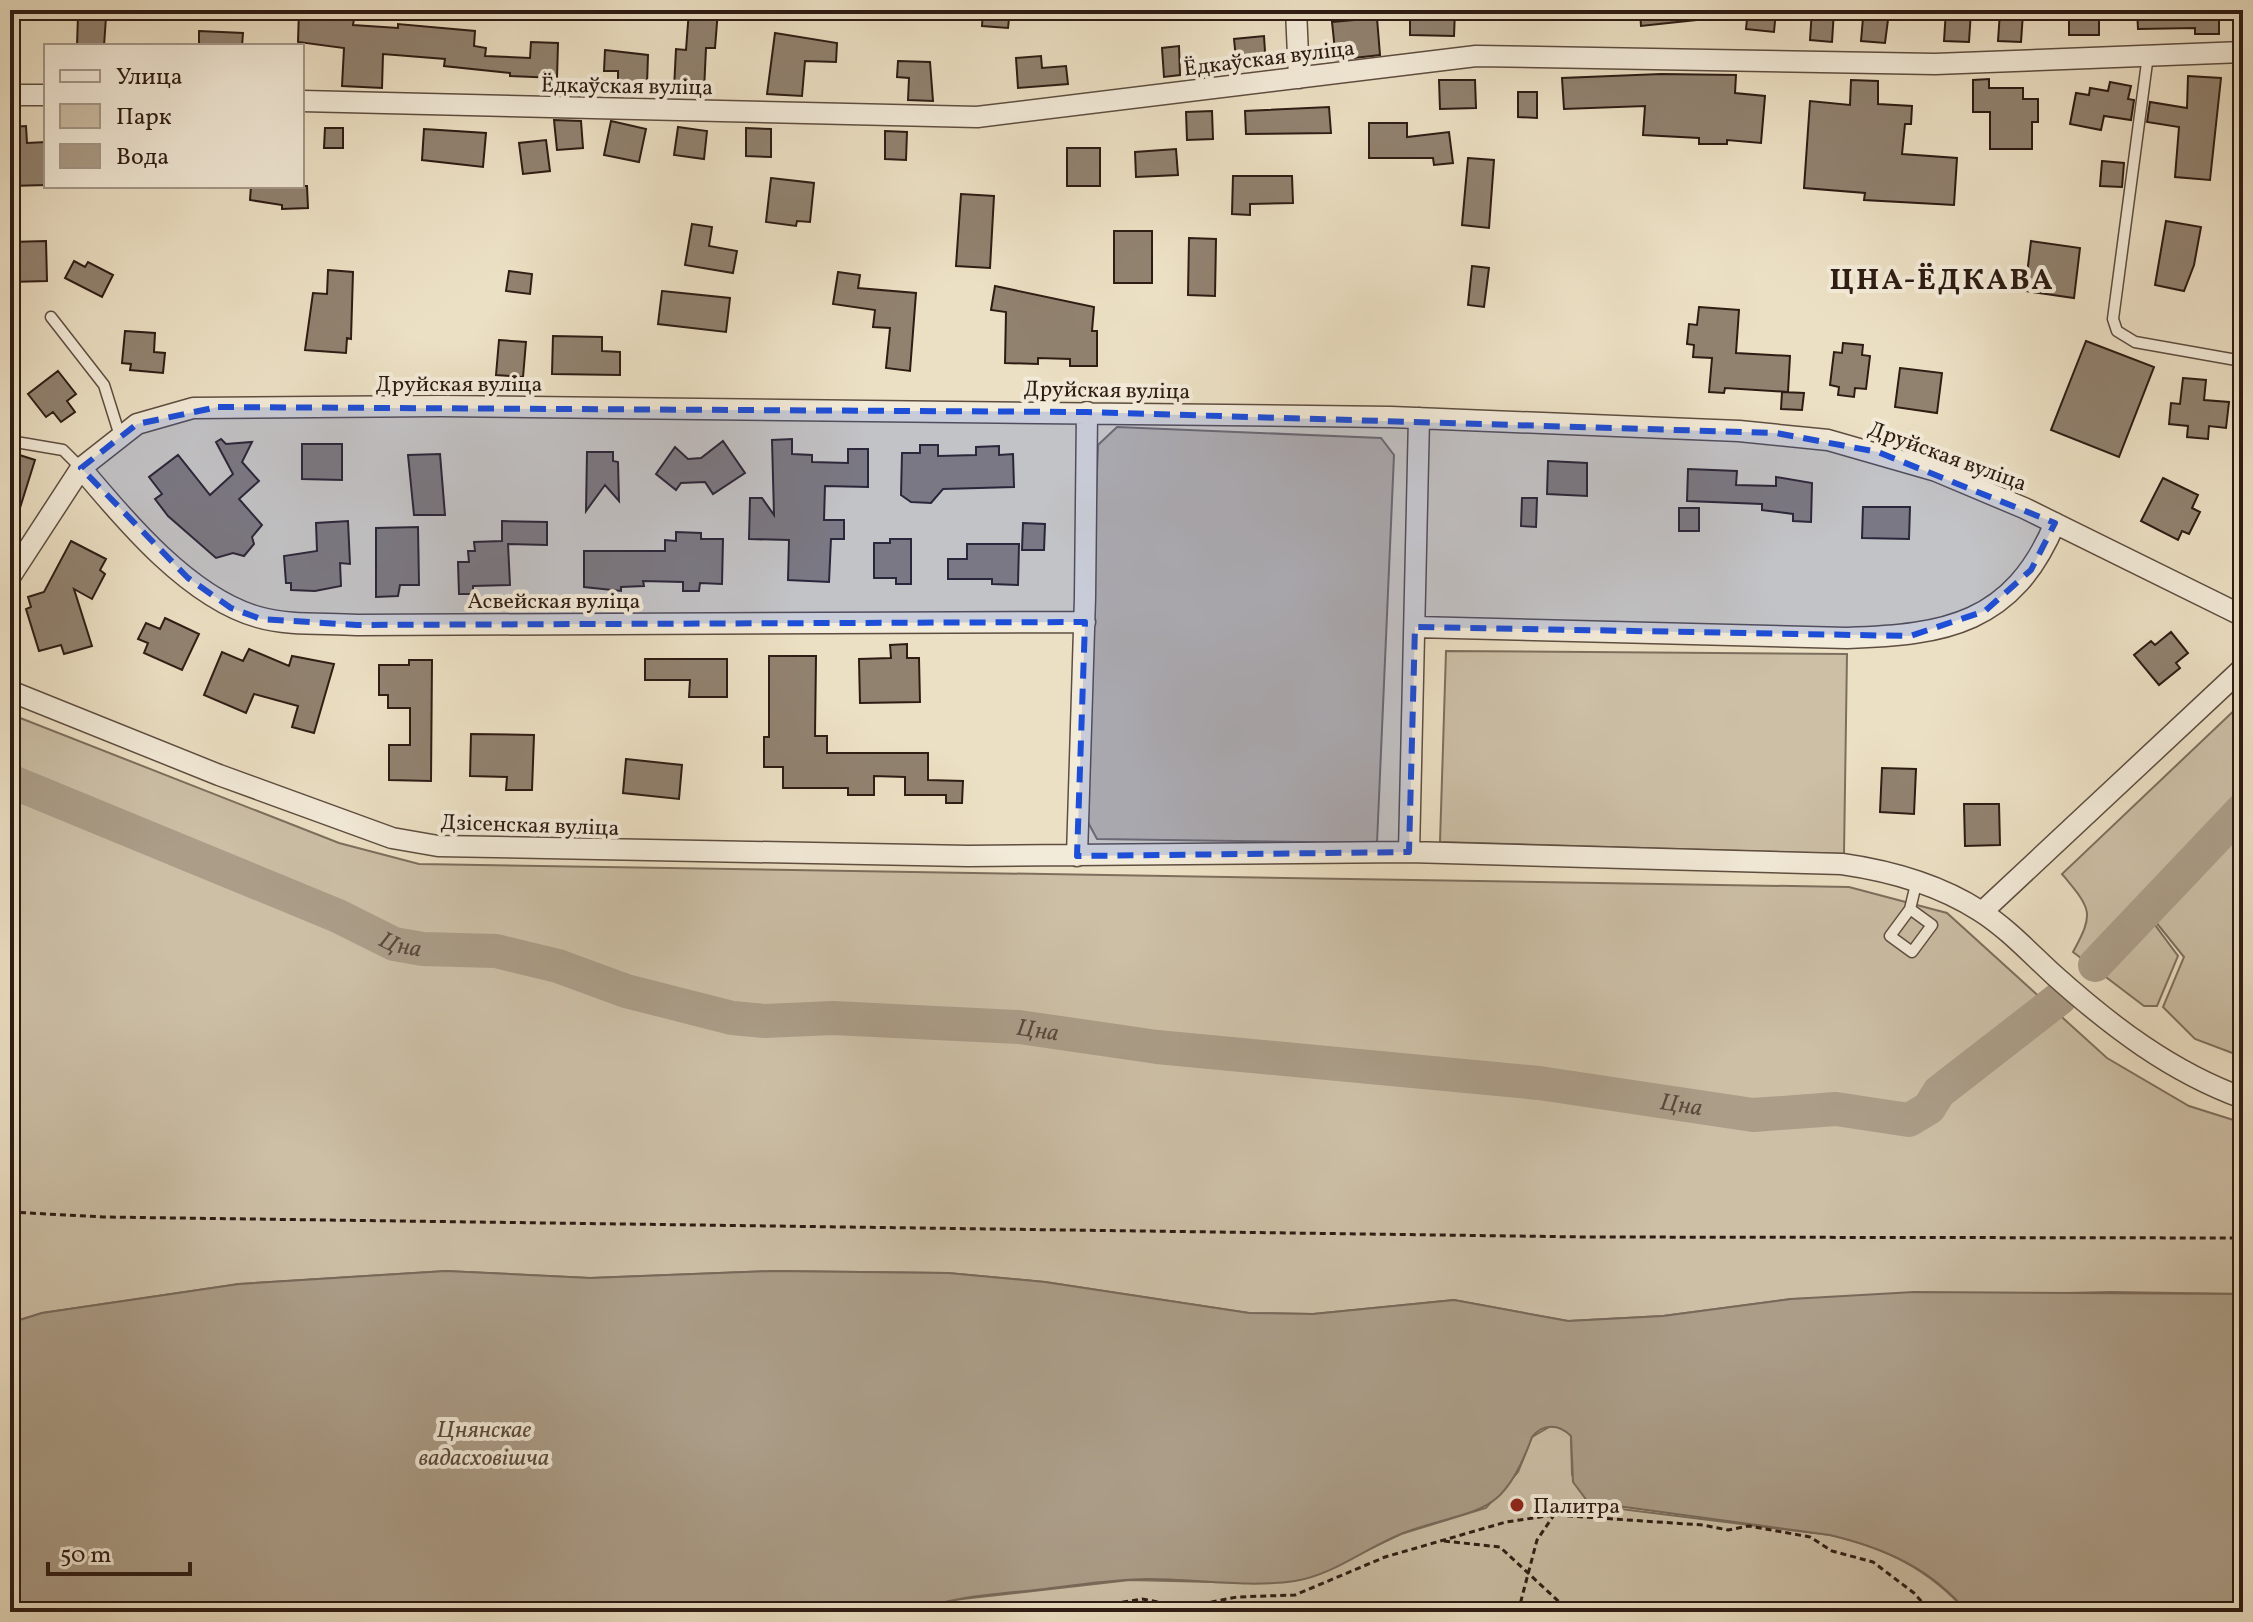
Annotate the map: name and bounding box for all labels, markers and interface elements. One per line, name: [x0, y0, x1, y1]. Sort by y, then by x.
street label: Ёдкаўская вуліца: [1182, 34, 1357, 85]
legend: [44, 44, 304, 188]
text: Улица: [116, 61, 183, 95]
street label: Ёдкаўская вуліца: [541, 71, 713, 104]
text: Парк: [116, 101, 172, 135]
text: Вода: [116, 141, 169, 175]
district label: ЦНА-ЁДКАВА: [1829, 260, 2055, 302]
street label: Друйская вуліца: [376, 370, 542, 401]
street label: Друйская вуліца: [1023, 375, 1191, 408]
street label: Друйская вуліца: [1863, 414, 2031, 500]
street label: Асвейская вуліца: [468, 587, 641, 618]
street label: Дзісенская вуліца: [440, 808, 620, 845]
water label: Цна: [373, 924, 424, 967]
water label: Цна: [1014, 1012, 1061, 1052]
water label: Цна: [1658, 1086, 1705, 1126]
water label: Цнянскае вадасховішча: [419, 1414, 549, 1476]
place label: Палитра: [1533, 1492, 1620, 1523]
marker: Палитра: [1508, 1496, 1526, 1514]
scale bar: [48, 1526, 190, 1576]
text: 50 m: [60, 1539, 112, 1573]

